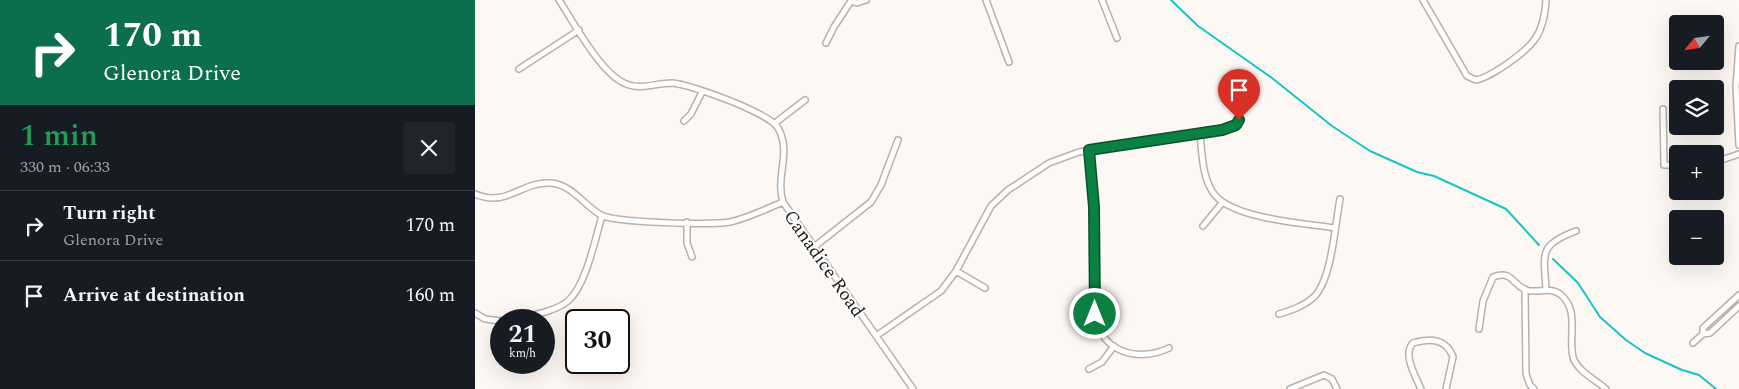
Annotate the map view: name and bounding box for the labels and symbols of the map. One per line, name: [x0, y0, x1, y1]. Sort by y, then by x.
north arrow: [1669, 15, 1724, 70]
pin: [1218, 69, 1260, 120]
street label: Canadice Road: [776, 204, 872, 324]
position arrow: [1068, 287, 1120, 339]
speed limit sign: 30: [565, 309, 630, 374]

